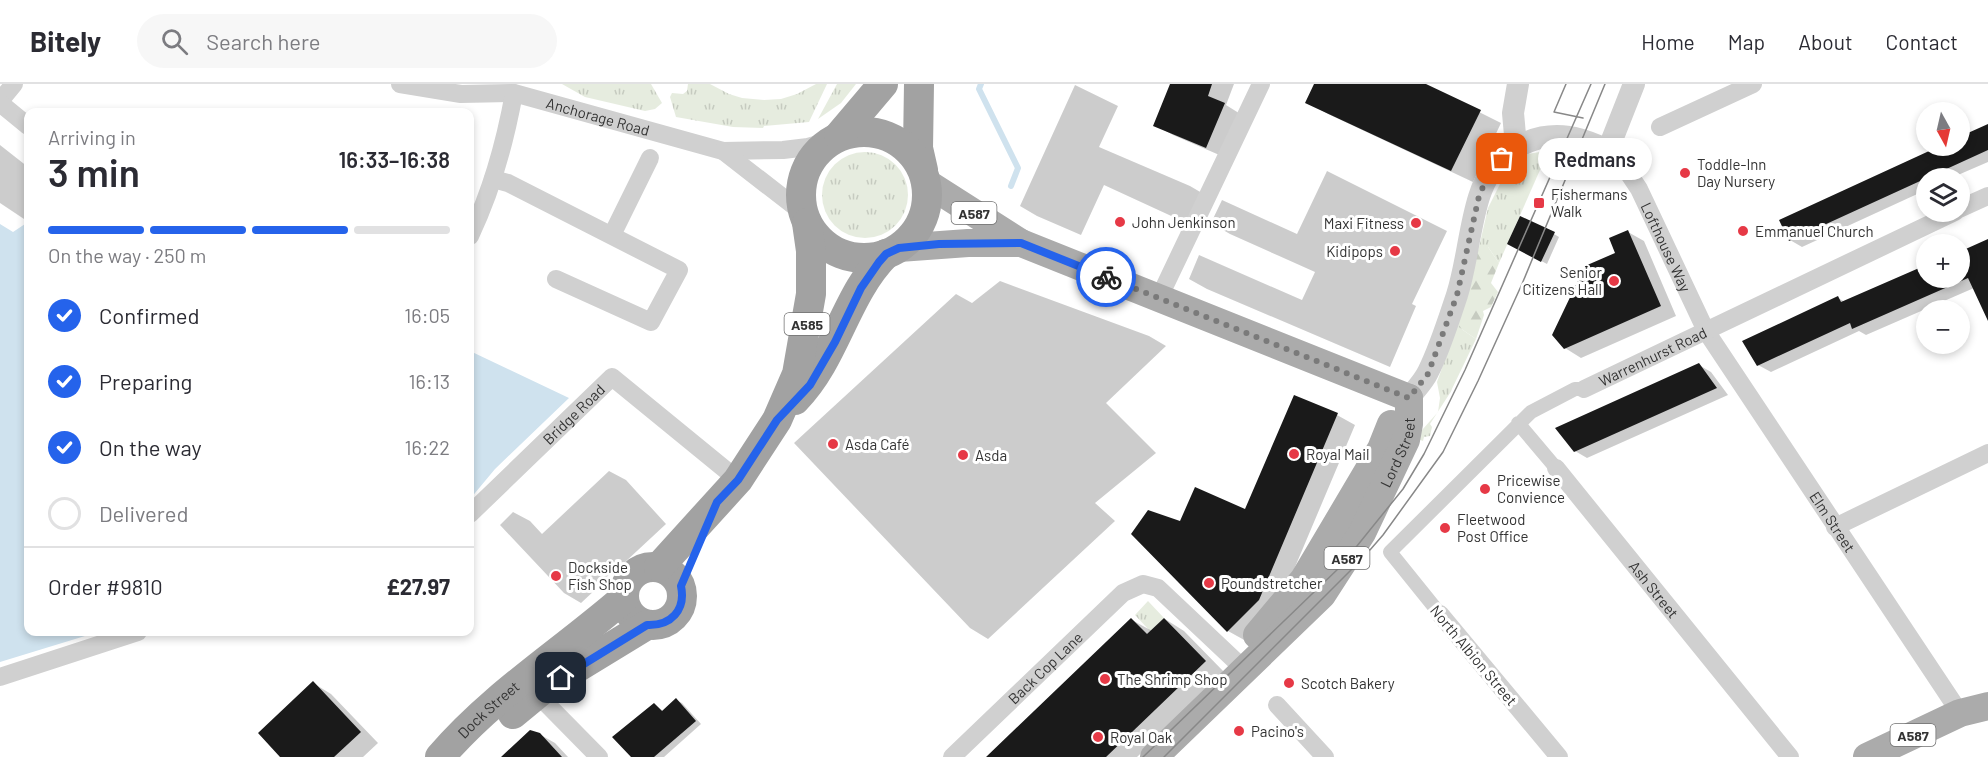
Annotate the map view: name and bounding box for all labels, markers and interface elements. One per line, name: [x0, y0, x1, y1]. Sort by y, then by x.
search box: [137, 14, 557, 68]
text: Bitely: [30, 24, 101, 58]
icon: search: [158, 25, 191, 58]
text: Search here: [206, 28, 321, 54]
text: Home: [1641, 29, 1695, 54]
text: Map: [1728, 29, 1765, 54]
text: About: [1798, 29, 1853, 54]
text: Contact: [1886, 29, 1958, 54]
street label: Anchorage Road: [544, 93, 652, 139]
north arrow: [1916, 102, 1970, 156]
map controls: [1916, 102, 1970, 354]
text: Arriving in: [48, 125, 136, 149]
pin: [1476, 133, 1527, 184]
callout: Redmans: [1538, 138, 1652, 180]
icon: bag: [1485, 142, 1518, 175]
text: 16:33–16:38: [339, 146, 450, 172]
text: Redmans: [1554, 147, 1636, 171]
text: 3 min: [48, 148, 140, 195]
place label: Toddle-Inn Day Nursery: [1697, 155, 1775, 190]
marker: Toddle-Inn Day Nursery: [1678, 166, 1692, 180]
button: layers: [1916, 168, 1970, 222]
place label: Fishermans Walk: [1551, 185, 1627, 220]
marker: Fishermans Walk: [1532, 196, 1546, 210]
street label: Lofthouse Way: [1638, 199, 1695, 295]
road number: A587: [952, 202, 996, 224]
place label: John Jenkinson: [1132, 213, 1236, 231]
place label: Maxi Fitness: [1324, 214, 1404, 232]
marker: John Jenkinson: [1113, 215, 1127, 229]
marker: Maxi Fitness: [1409, 216, 1423, 230]
place label: Emmanuel Church: [1755, 222, 1874, 240]
marker: Emmanuel Church: [1736, 224, 1750, 238]
button: +: [1916, 234, 1970, 288]
place label: Kidipops: [1326, 242, 1383, 260]
text: On the way · 250 m: [48, 243, 206, 267]
marker: Kidipops: [1388, 244, 1402, 258]
courier: [1076, 247, 1136, 307]
icon: bike: [1090, 261, 1123, 294]
place label: Senior Citizens Hall: [1522, 263, 1603, 298]
marker: Senior Citizens Hall: [1607, 274, 1621, 288]
icon: check: [48, 299, 81, 332]
button: −: [1916, 300, 1970, 354]
text: Confirmed: [99, 302, 199, 328]
text: 16:05: [404, 303, 450, 327]
road number: A585: [784, 313, 830, 335]
street label: Warrenhurst Road: [1596, 323, 1710, 390]
icon: check: [48, 365, 81, 398]
text: Preparing: [99, 368, 192, 394]
text: 16:13: [409, 369, 450, 393]
street label: Bridge Road: [539, 380, 608, 448]
street label: Lord Street: [1376, 417, 1418, 490]
icon: check: [48, 431, 81, 464]
text: On the way: [99, 434, 202, 460]
text: 16:22: [404, 435, 450, 459]
place label: Asda Café: [845, 435, 909, 453]
marker: Asda Café: [826, 437, 840, 451]
place label: Royal Mail: [1306, 445, 1370, 463]
place label: Asda: [975, 446, 1007, 464]
marker: Royal Mail: [1287, 447, 1301, 461]
marker: Asda: [956, 448, 970, 462]
place label: Pricewise Convience: [1497, 471, 1565, 506]
marker: Pricewise Convience: [1478, 482, 1492, 496]
street label: Elm Street: [1806, 488, 1859, 555]
text: Delivered: [99, 500, 188, 526]
place label: Fleetwood Post Office: [1457, 510, 1529, 545]
marker: Fleetwood Post Office: [1438, 521, 1452, 535]
road number: A587: [1324, 547, 1370, 569]
street label: Ash Street: [1626, 557, 1683, 621]
place label: Dockside Fish Shop: [568, 558, 632, 593]
marker: Dockside Fish Shop: [549, 569, 563, 583]
text: Order #9810: [48, 573, 163, 599]
text: £27.97: [386, 573, 450, 599]
place label: Poundstretcher: [1221, 574, 1323, 592]
marker: Poundstretcher: [1202, 576, 1216, 590]
street label: North Albion Street: [1427, 601, 1521, 709]
street label: Back Cop Lane: [1004, 628, 1086, 707]
pin: [535, 652, 586, 703]
icon: home: [544, 661, 577, 694]
place label: The Shrimp Shop: [1117, 670, 1228, 688]
marker: The Shrimp Shop: [1098, 672, 1112, 686]
place label: Scotch Bakery: [1301, 674, 1395, 692]
marker: Scotch Bakery: [1282, 676, 1296, 690]
street label: Dock Street: [454, 677, 523, 742]
place label: Pacino's: [1251, 722, 1304, 740]
marker: Pacino's: [1232, 724, 1246, 738]
road number: A587: [1890, 724, 1936, 746]
place label: Royal Oak: [1110, 728, 1173, 746]
marker: Royal Oak: [1091, 730, 1105, 744]

